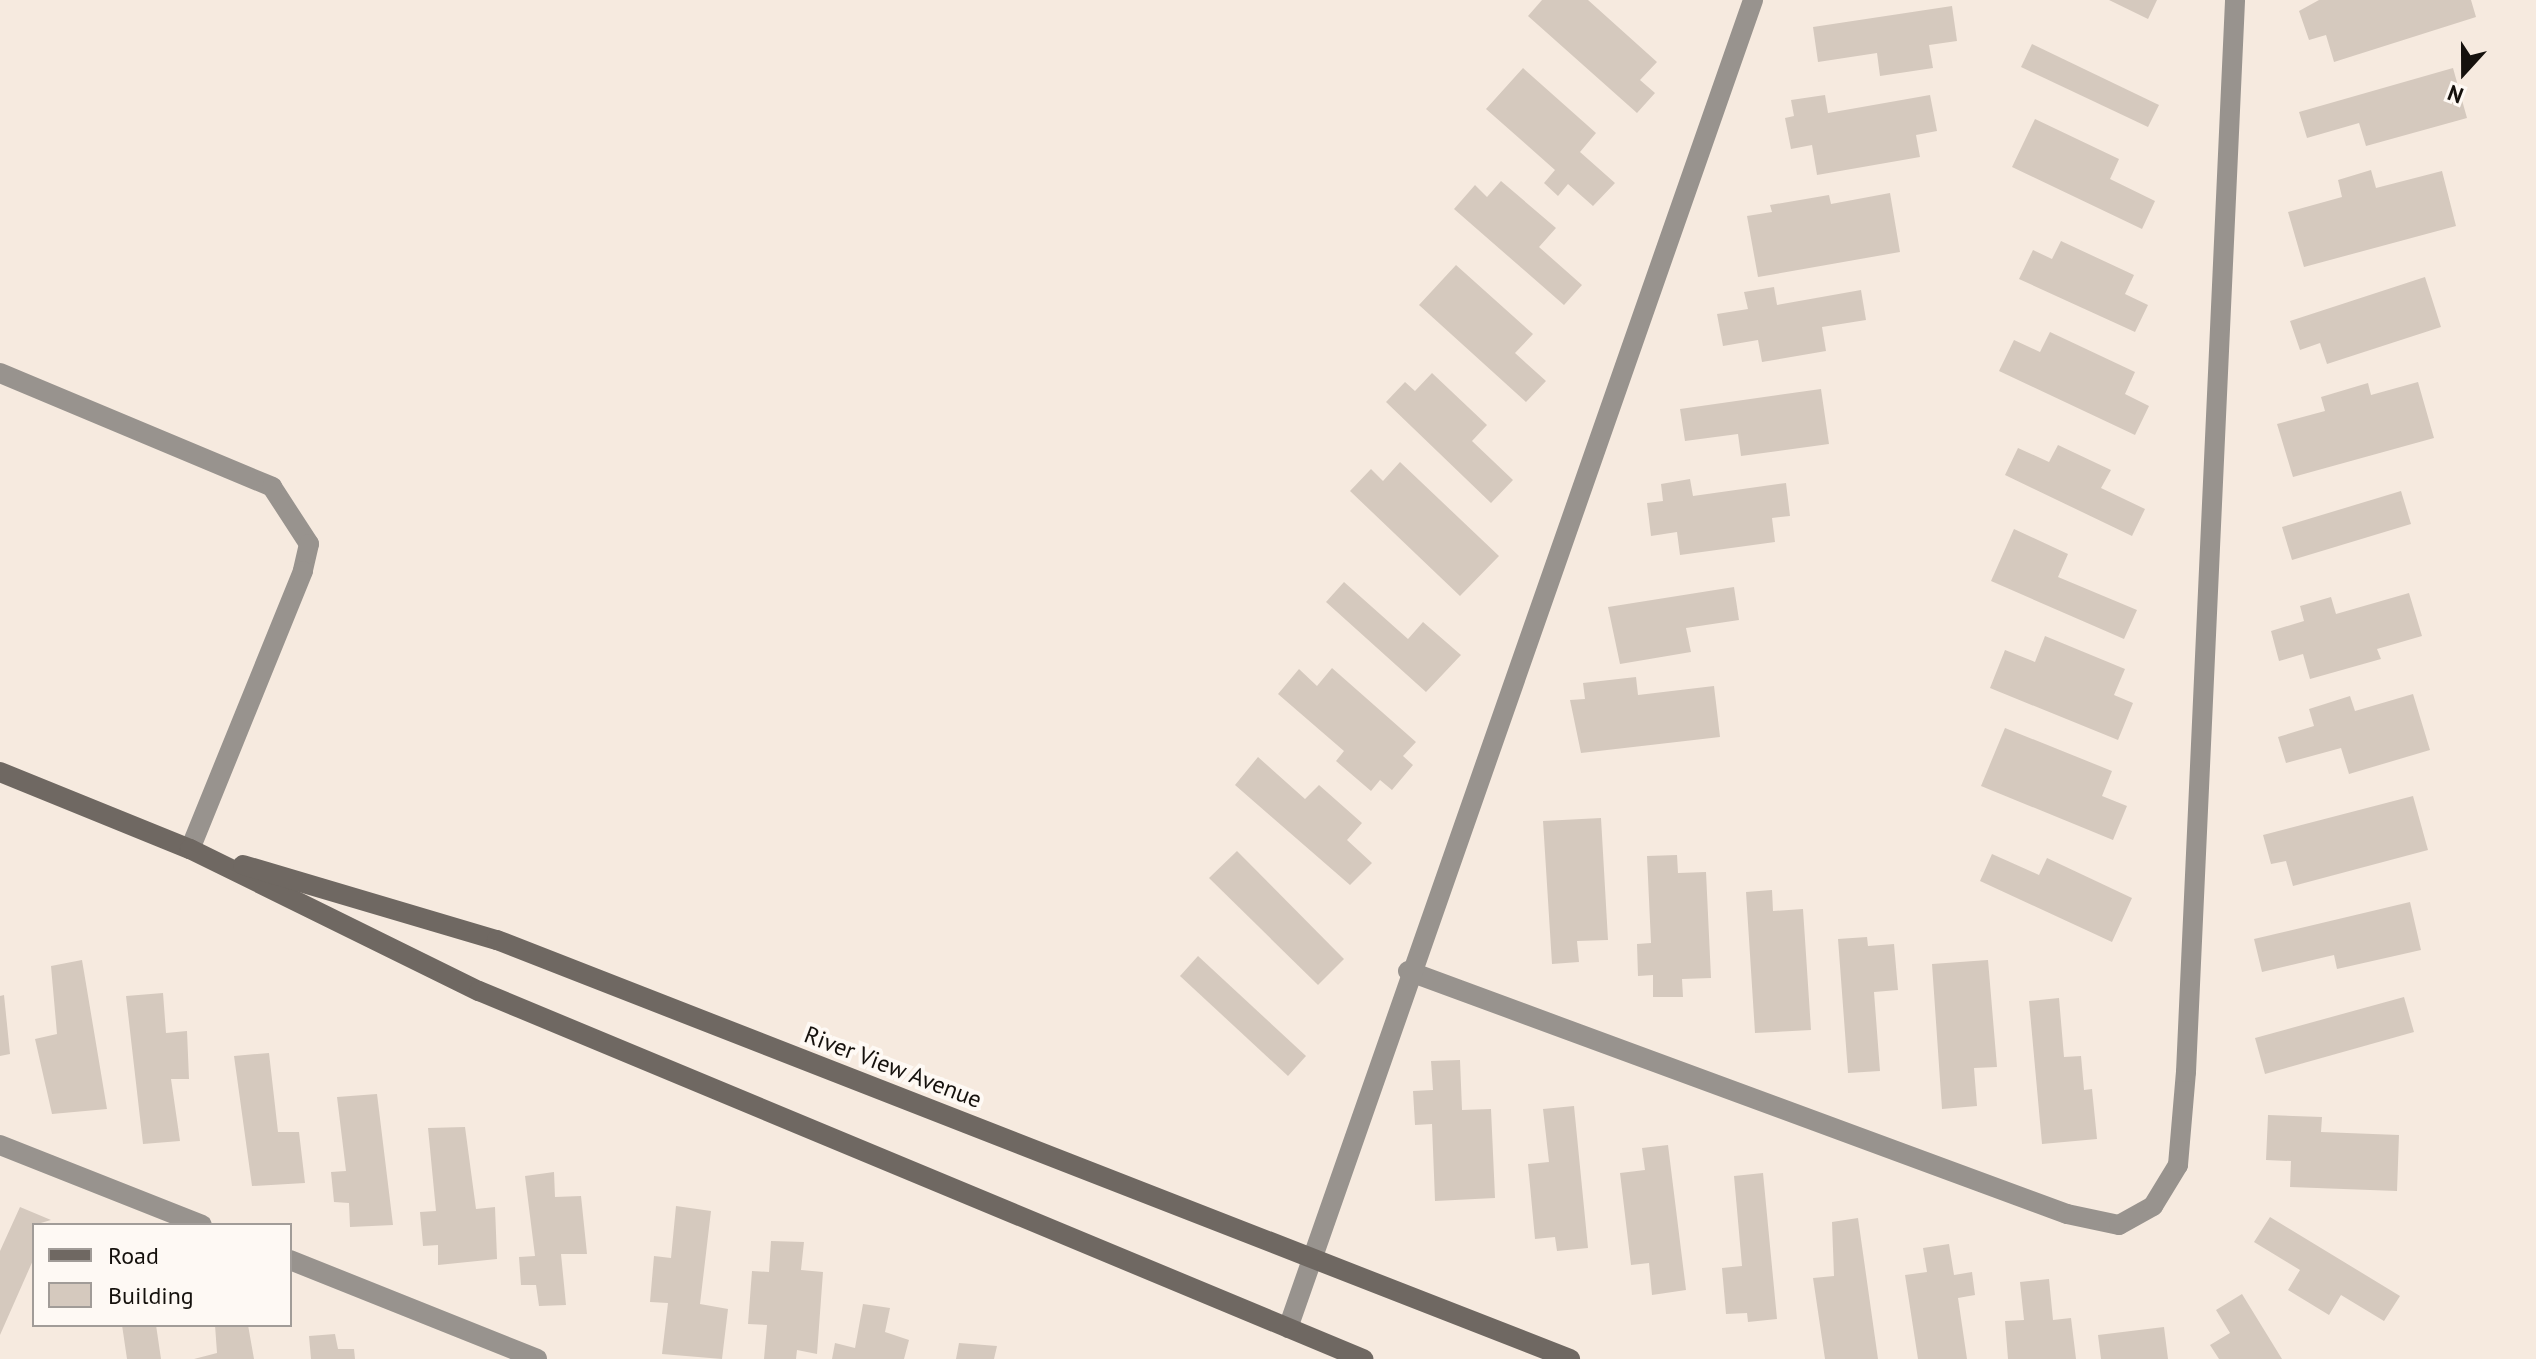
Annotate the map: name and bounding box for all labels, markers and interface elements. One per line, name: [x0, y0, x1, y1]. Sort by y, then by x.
north arrow: [2424, 32, 2504, 112]
text: N: [2444, 79, 2467, 110]
street label: River View Avenue: [799, 1020, 987, 1114]
legend: [32, 1223, 292, 1327]
text: Road: [108, 1240, 159, 1271]
text: Building: [108, 1280, 194, 1311]

